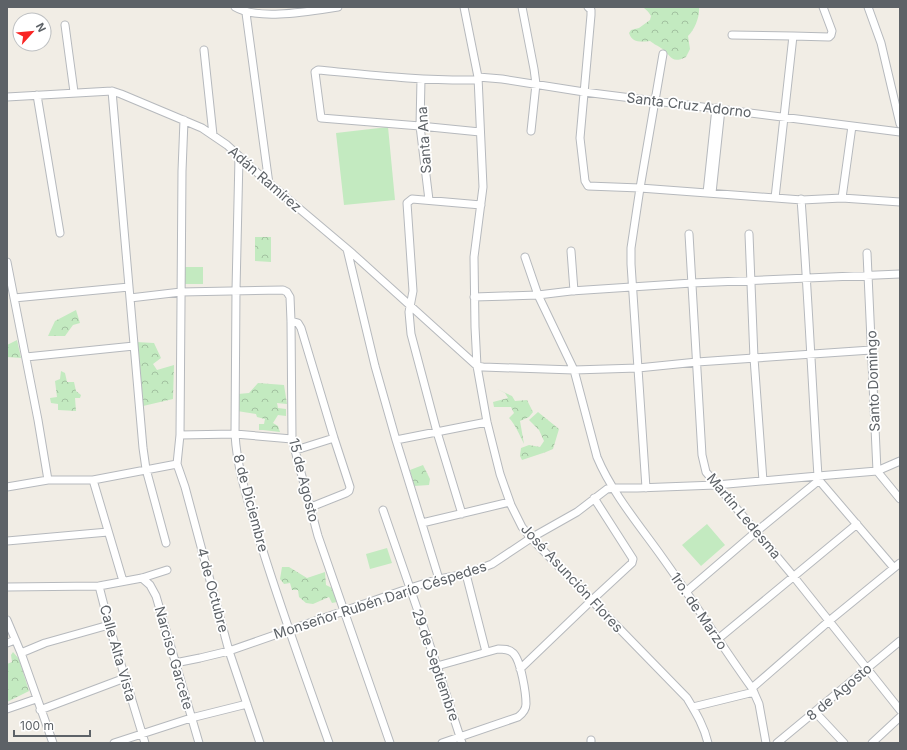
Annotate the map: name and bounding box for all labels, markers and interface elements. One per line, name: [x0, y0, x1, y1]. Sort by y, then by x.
north arrow: [12, 12, 52, 52]
text: N: [33, 21, 49, 34]
street label: Santa Cruz Adorno: [626, 88, 753, 121]
street label: Santa Ana: [413, 106, 434, 174]
street label: Adán Ramírez: [225, 142, 305, 215]
street label: Santo Domingo: [862, 330, 883, 432]
street label: 15 de Agosto: [286, 436, 323, 524]
street label: 8 de Diciembre: [230, 452, 273, 554]
street label: Martin Ledesma: [704, 469, 785, 562]
street label: José Asunción Flores: [518, 520, 627, 635]
street label: 4 de Octubre: [194, 546, 233, 634]
street label: Monseñor Rubén Darío Céspedes: [271, 557, 488, 642]
street label: 1ro. de Marzo: [667, 569, 731, 653]
street label: Calle Alta Vista: [97, 603, 140, 703]
street label: Narciso Garcete: [152, 604, 197, 711]
street label: 29 de Septiembre: [409, 606, 464, 723]
street label: 8 de Agosto: [803, 659, 875, 724]
scale bar: [14, 712, 90, 738]
text: 100 m: [20, 718, 54, 733]

